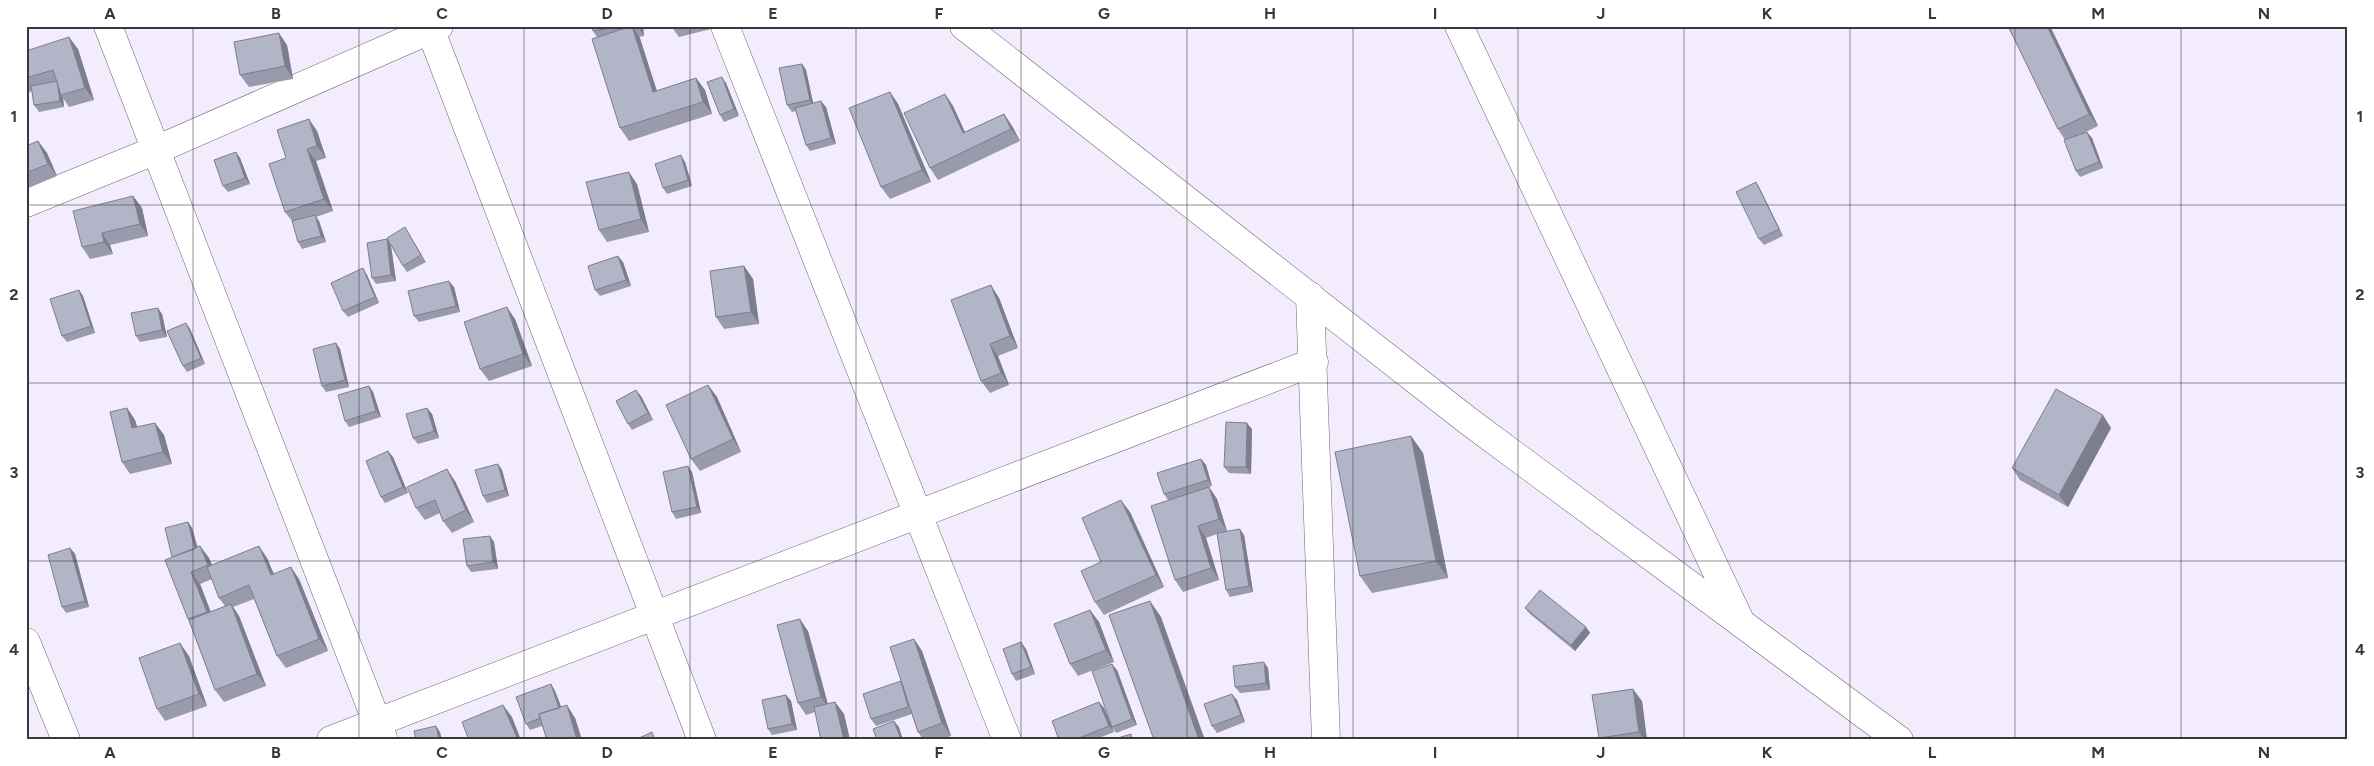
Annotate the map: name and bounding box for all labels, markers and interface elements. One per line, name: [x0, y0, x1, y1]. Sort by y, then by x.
text: A: [104, 4, 116, 23]
text: B: [271, 4, 281, 23]
text: C: [436, 4, 448, 23]
text: D: [601, 4, 613, 23]
text: E: [768, 4, 778, 23]
text: F: [935, 4, 944, 23]
text: G: [1098, 4, 1110, 23]
text: H: [1264, 4, 1276, 23]
text: I: [1433, 4, 1437, 23]
text: J: [1597, 4, 1605, 23]
text: K: [1762, 4, 1773, 23]
text: L: [1928, 4, 1937, 23]
text: M: [2091, 4, 2105, 23]
text: N: [2258, 4, 2270, 23]
text: 1: [11, 107, 17, 126]
text: 1: [2357, 107, 2363, 126]
text: 2: [9, 285, 19, 304]
text: 2: [2355, 285, 2365, 304]
text: 3: [10, 463, 19, 482]
text: 3: [2356, 463, 2365, 482]
text: 4: [9, 640, 19, 659]
text: 4: [2355, 640, 2365, 659]
text: A: [104, 743, 116, 762]
text: B: [271, 743, 281, 762]
text: C: [436, 743, 448, 762]
text: D: [601, 743, 613, 762]
text: E: [768, 743, 778, 762]
text: F: [935, 743, 944, 762]
text: G: [1098, 743, 1110, 762]
text: H: [1264, 743, 1276, 762]
text: I: [1433, 743, 1437, 762]
text: J: [1597, 743, 1605, 762]
text: K: [1762, 743, 1773, 762]
text: L: [1928, 743, 1937, 762]
text: M: [2091, 743, 2105, 762]
text: N: [2258, 743, 2270, 762]

